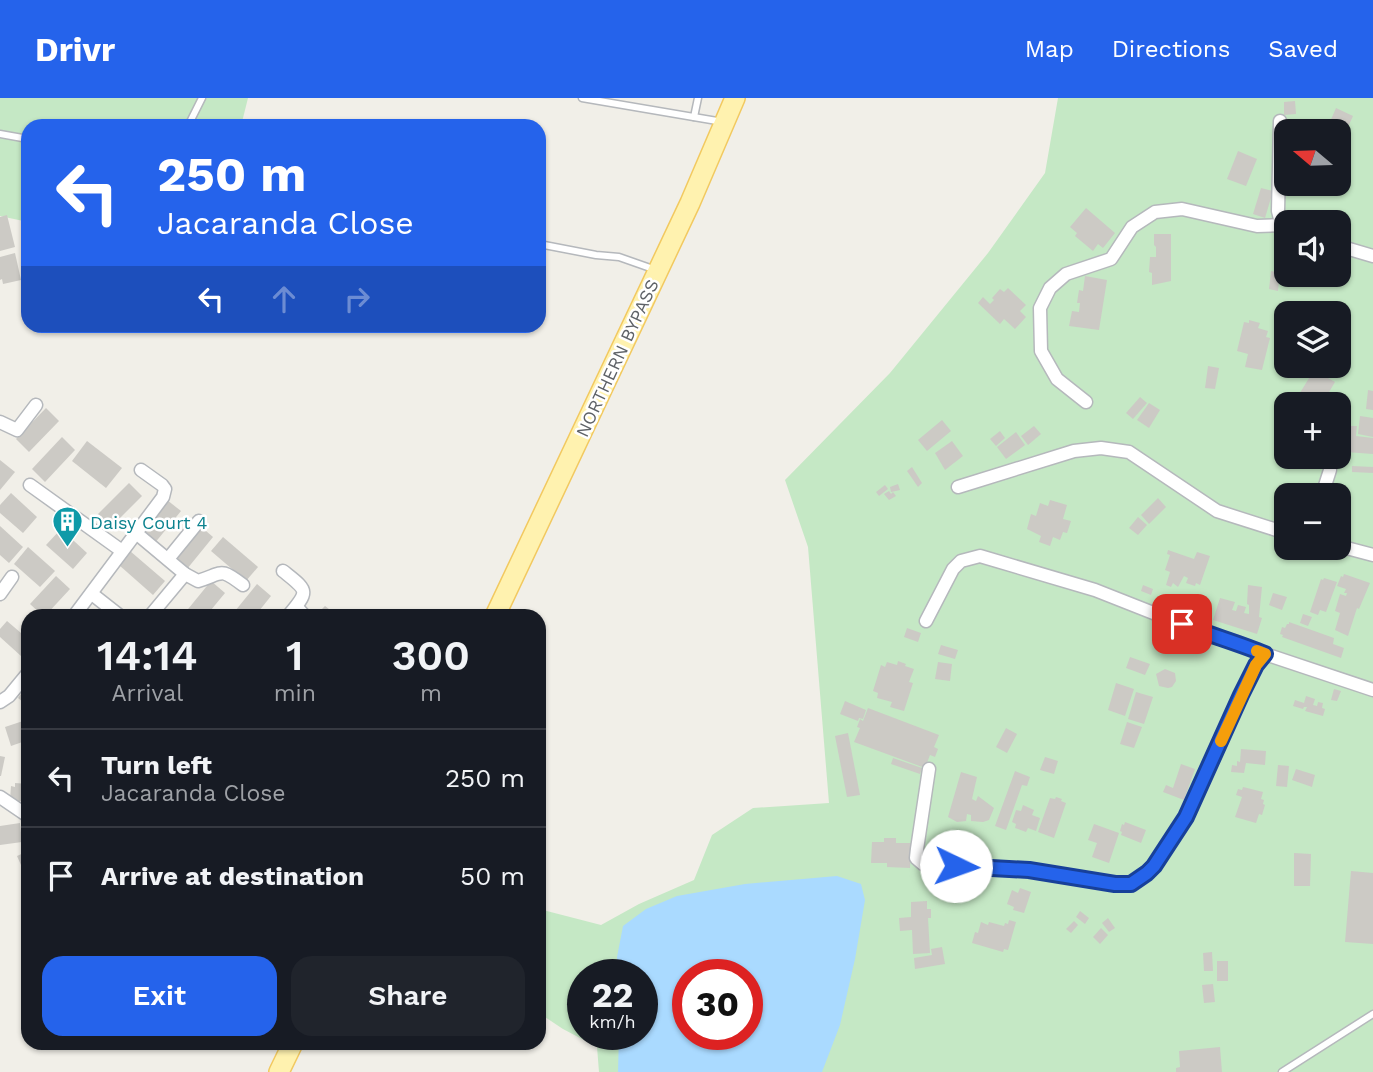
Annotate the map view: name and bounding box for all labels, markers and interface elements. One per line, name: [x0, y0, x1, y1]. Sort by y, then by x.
text: Drivr: [35, 30, 115, 69]
text: Map: [1025, 35, 1074, 63]
text: Directions: [1112, 35, 1230, 63]
text: Saved: [1268, 35, 1338, 63]
north arrow: [1274, 119, 1351, 196]
map controls: [1274, 119, 1351, 560]
text: 250 m: [157, 145, 306, 203]
icon: left: [42, 147, 133, 238]
text: Jacaranda Close: [157, 204, 414, 242]
button: sound: [1274, 210, 1351, 287]
street label: NORTHERN BYPASS: [571, 276, 663, 440]
icon: left: [192, 280, 230, 318]
icon: ahead: [265, 280, 303, 318]
icon: right: [338, 280, 376, 318]
button: layers: [1274, 301, 1351, 378]
button: +: [1274, 392, 1351, 469]
button: −: [1274, 483, 1351, 560]
building icon: Daisy Court 4: [50, 505, 84, 549]
place label: Daisy Court 4: [90, 512, 208, 533]
pin: [1152, 594, 1212, 654]
icon: arrive: [1163, 605, 1201, 643]
text: 14:14: [97, 631, 198, 680]
text: 1: [286, 631, 304, 680]
text: 300: [392, 631, 470, 680]
text: Arrival: [111, 680, 183, 707]
text: min: [274, 680, 316, 707]
text: m: [420, 680, 442, 707]
text: Turn left: [101, 750, 212, 780]
icon: left: [42, 759, 80, 797]
text: 250 m: [445, 763, 525, 793]
text: Jacaranda Close: [101, 780, 286, 807]
position arrow: [919, 829, 993, 903]
icon: arrive: [42, 857, 80, 895]
text: Arrive at destination: [101, 861, 364, 891]
text: 50 m: [460, 861, 525, 891]
button: Exit: [42, 956, 277, 1036]
button: Share: [291, 956, 525, 1036]
speed limit sign: 30: [672, 959, 763, 1050]
text: 22: [592, 974, 633, 1016]
text: km/h: [589, 1011, 636, 1032]

